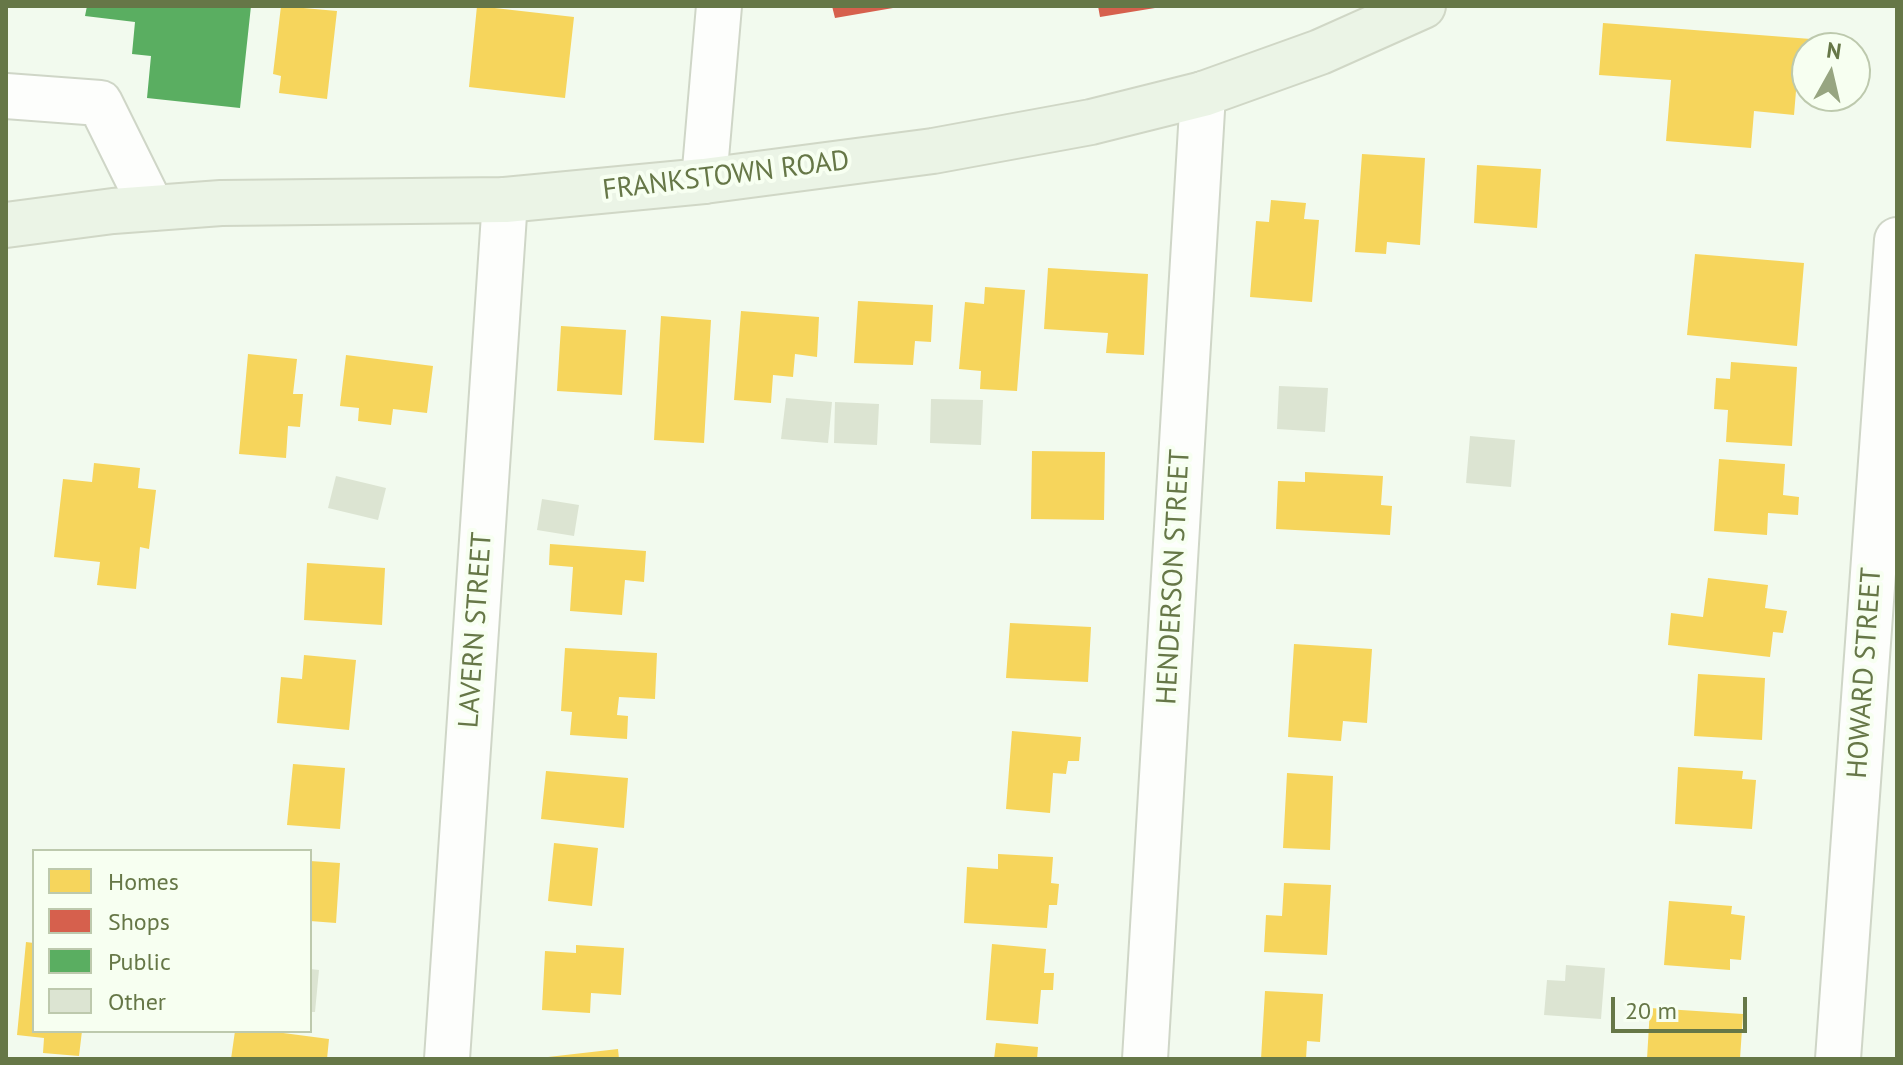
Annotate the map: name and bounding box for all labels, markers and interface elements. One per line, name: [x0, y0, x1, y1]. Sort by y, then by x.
north arrow: [1791, 32, 1871, 112]
text: N: [1825, 35, 1843, 65]
street label: FRANKSTOWN ROAD: [601, 144, 851, 208]
street label: HENDERSON STREET: [1151, 448, 1197, 706]
street label: LAVERN STREET: [452, 531, 500, 729]
street label: HOWARD STREET: [1841, 566, 1889, 780]
legend: [32, 849, 312, 1033]
text: Homes: [108, 866, 179, 897]
text: Shops: [108, 906, 170, 937]
text: Public: [108, 946, 171, 977]
scale bar: [1615, 981, 1751, 1031]
text: Other: [108, 986, 166, 1017]
text: 20 m: [1625, 995, 1677, 1026]

